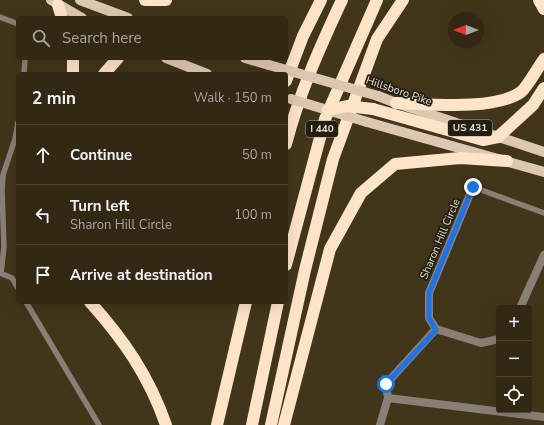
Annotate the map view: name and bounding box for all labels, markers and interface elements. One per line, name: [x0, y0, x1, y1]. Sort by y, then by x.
north arrow: [448, 12, 484, 48]
search box: [16, 16, 288, 60]
icon: search: [30, 27, 52, 49]
text: Search here: [62, 28, 142, 48]
street label: Hillsboro Pike: [364, 73, 434, 109]
text: 2 min: [32, 87, 76, 110]
text: Walk · 150 m: [194, 89, 272, 107]
road number: US 431: [448, 120, 492, 136]
road number: I 440: [306, 121, 338, 137]
icon: ahead: [32, 144, 54, 166]
text: Continue: [70, 145, 132, 165]
text: 50 m: [242, 146, 272, 164]
route end: [464, 178, 482, 196]
text: Turn left: [70, 196, 129, 216]
street label: Sharon Hill Circle: [416, 196, 464, 282]
icon: left: [32, 204, 54, 226]
text: 100 m: [234, 206, 272, 224]
text: Sharon Hill Circle: [70, 216, 172, 234]
icon: arrive: [32, 264, 54, 286]
text: Arrive at destination: [70, 265, 213, 285]
map controls: [496, 305, 532, 413]
button: +: [496, 305, 532, 341]
button: −: [496, 341, 532, 377]
route start: [377, 375, 395, 393]
button: locate: [496, 377, 532, 413]

